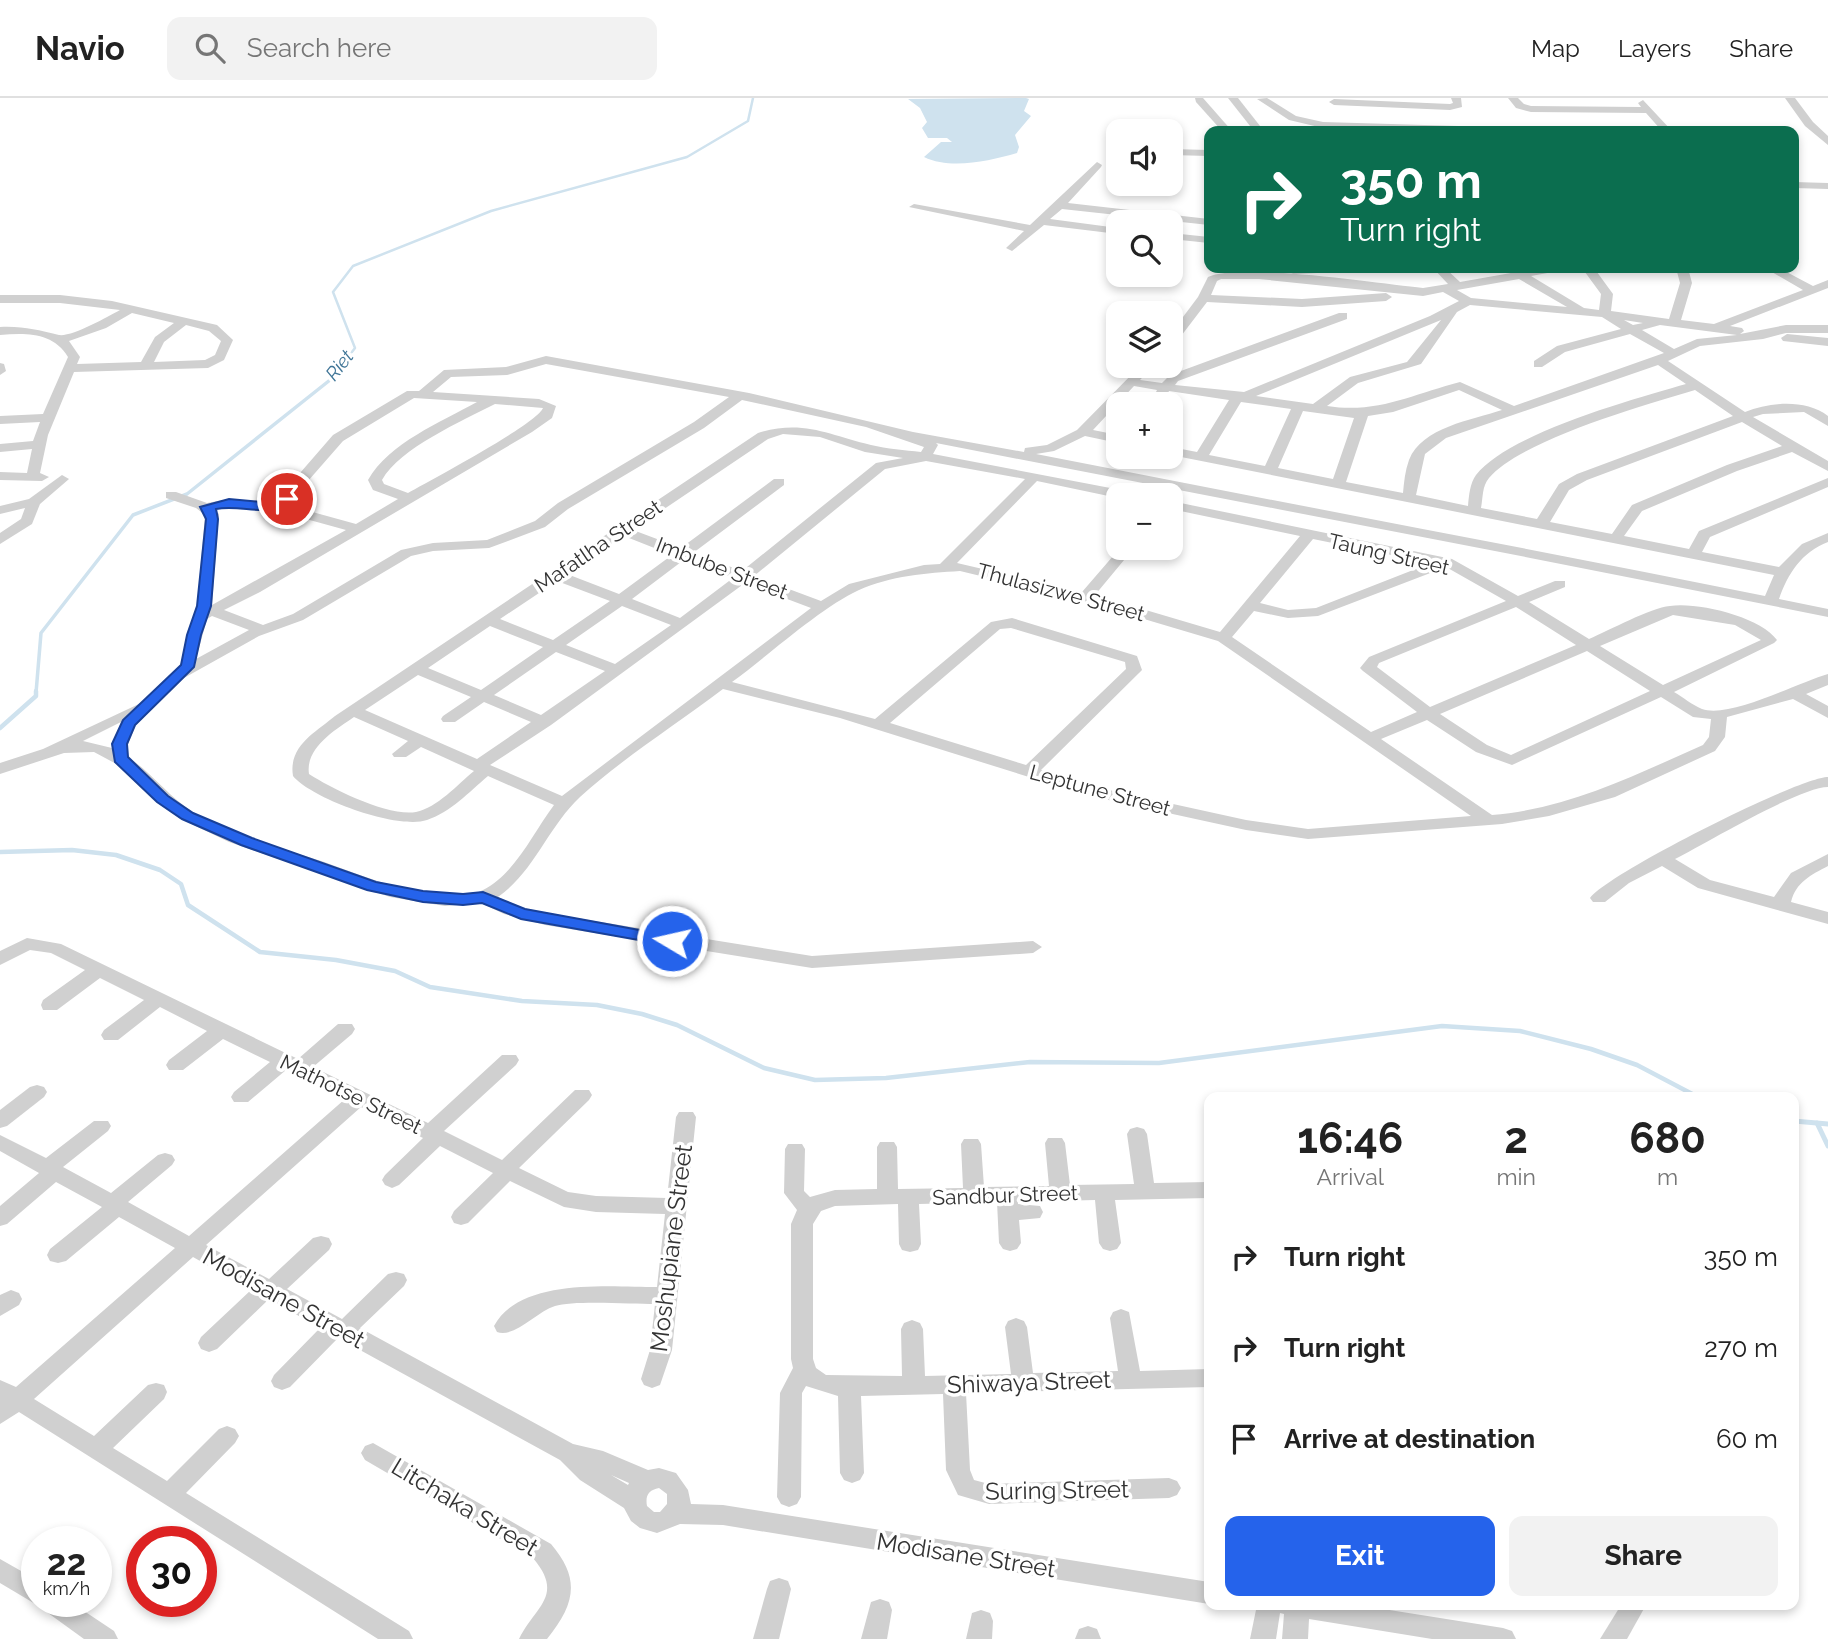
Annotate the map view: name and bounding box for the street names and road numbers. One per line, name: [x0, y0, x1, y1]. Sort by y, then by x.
street label: Mafatlha Street: [530, 494, 666, 598]
street label: Taung Street: [1326, 528, 1452, 580]
street label: Imbube Street: [653, 531, 791, 605]
street label: Thulasizwe Street: [975, 558, 1147, 626]
street label: Leptune Street: [1027, 759, 1173, 821]
street label: Mathotse Street: [276, 1049, 426, 1139]
street label: Moshupiane Street: [644, 1143, 698, 1353]
street label: Sandbur Street: [932, 1180, 1078, 1210]
street label: Modisane Street: [198, 1242, 370, 1354]
street label: Shiwaya Street: [946, 1365, 1112, 1399]
street label: Litchaka Street: [387, 1452, 543, 1562]
street label: Suring Street: [985, 1474, 1129, 1506]
street label: Modisane Street: [874, 1527, 1058, 1583]

